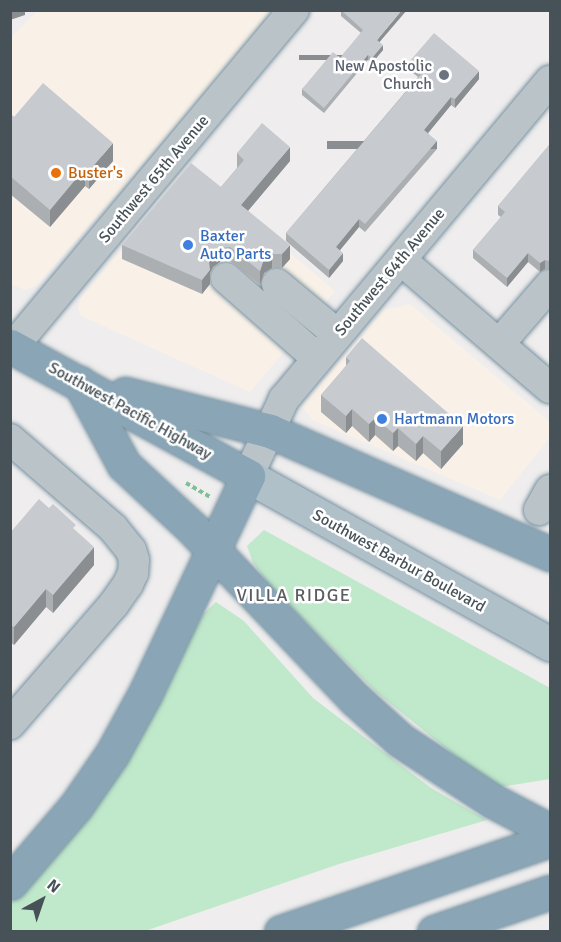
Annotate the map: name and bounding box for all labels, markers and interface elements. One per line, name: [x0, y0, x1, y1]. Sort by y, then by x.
place label: New Apostolic Church: [334, 56, 432, 94]
marker: New Apostolic Church: [437, 68, 451, 82]
street label: Southwest 65th Avenue: [95, 111, 213, 247]
place label: Buster's: [68, 163, 123, 183]
marker: Buster's: [49, 166, 63, 180]
street label: Southwest 64th Avenue: [331, 204, 449, 340]
place label: Baxter Auto Parts: [200, 226, 271, 264]
marker: Baxter Auto Parts: [181, 238, 195, 252]
street label: Southwest Pacific Highway: [45, 358, 215, 464]
place label: Hartmann Motors: [394, 409, 514, 429]
marker: Hartmann Motors: [375, 412, 389, 426]
street label: Southwest Barbur Boulevard: [309, 505, 489, 617]
district label: VILLA RIDGE: [236, 584, 352, 606]
north arrow: [12, 870, 72, 930]
text: N: [43, 875, 64, 897]

